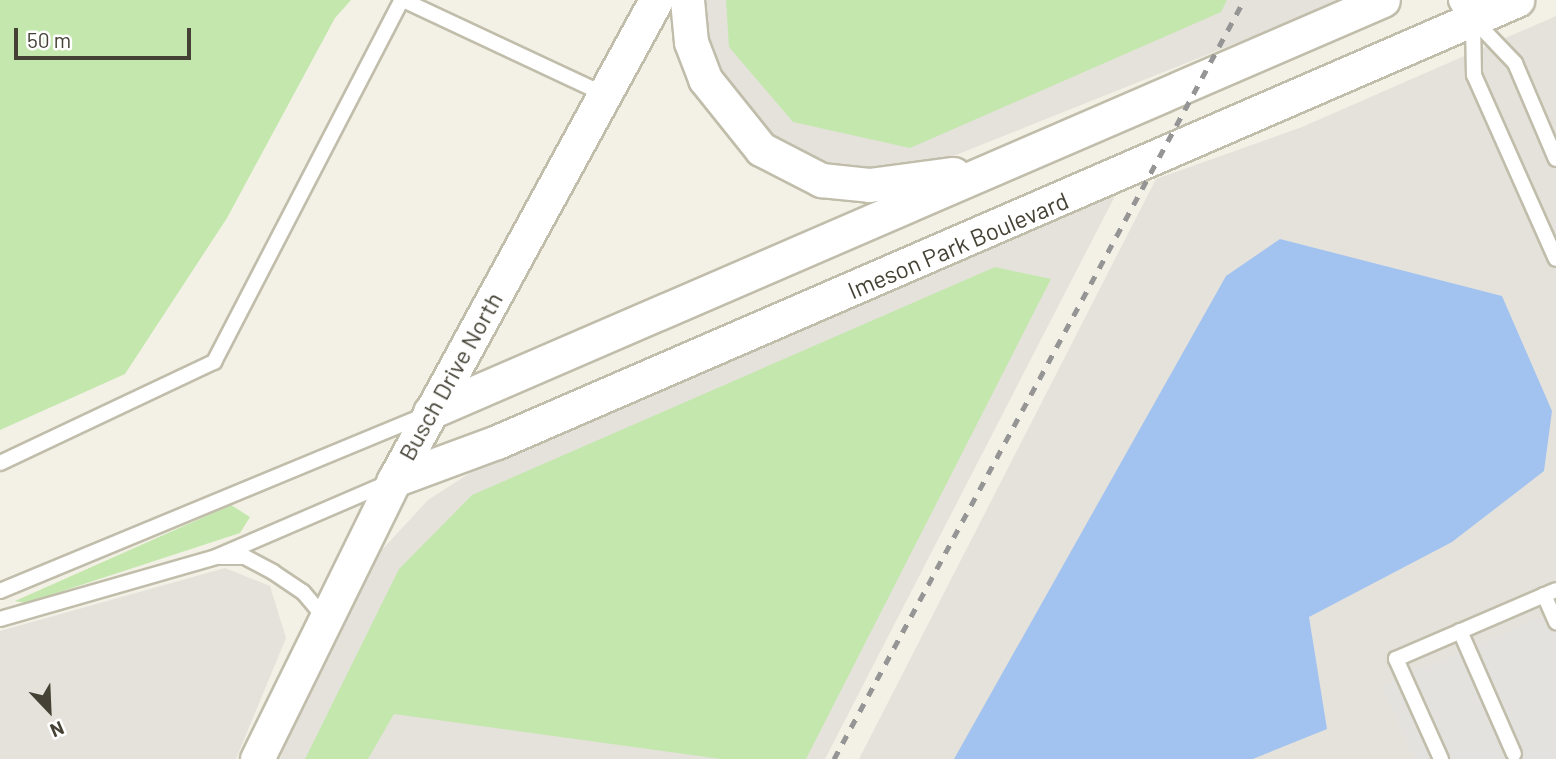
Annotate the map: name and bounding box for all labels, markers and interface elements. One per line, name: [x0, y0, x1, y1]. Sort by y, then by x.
scale bar: [18, 14, 194, 58]
text: 50 m: [27, 27, 71, 52]
street label: Imeson Park Boulevard: [843, 185, 1073, 305]
street label: Busch Drive North: [392, 287, 508, 465]
north arrow: [14, 675, 84, 745]
text: N: [47, 717, 68, 743]

